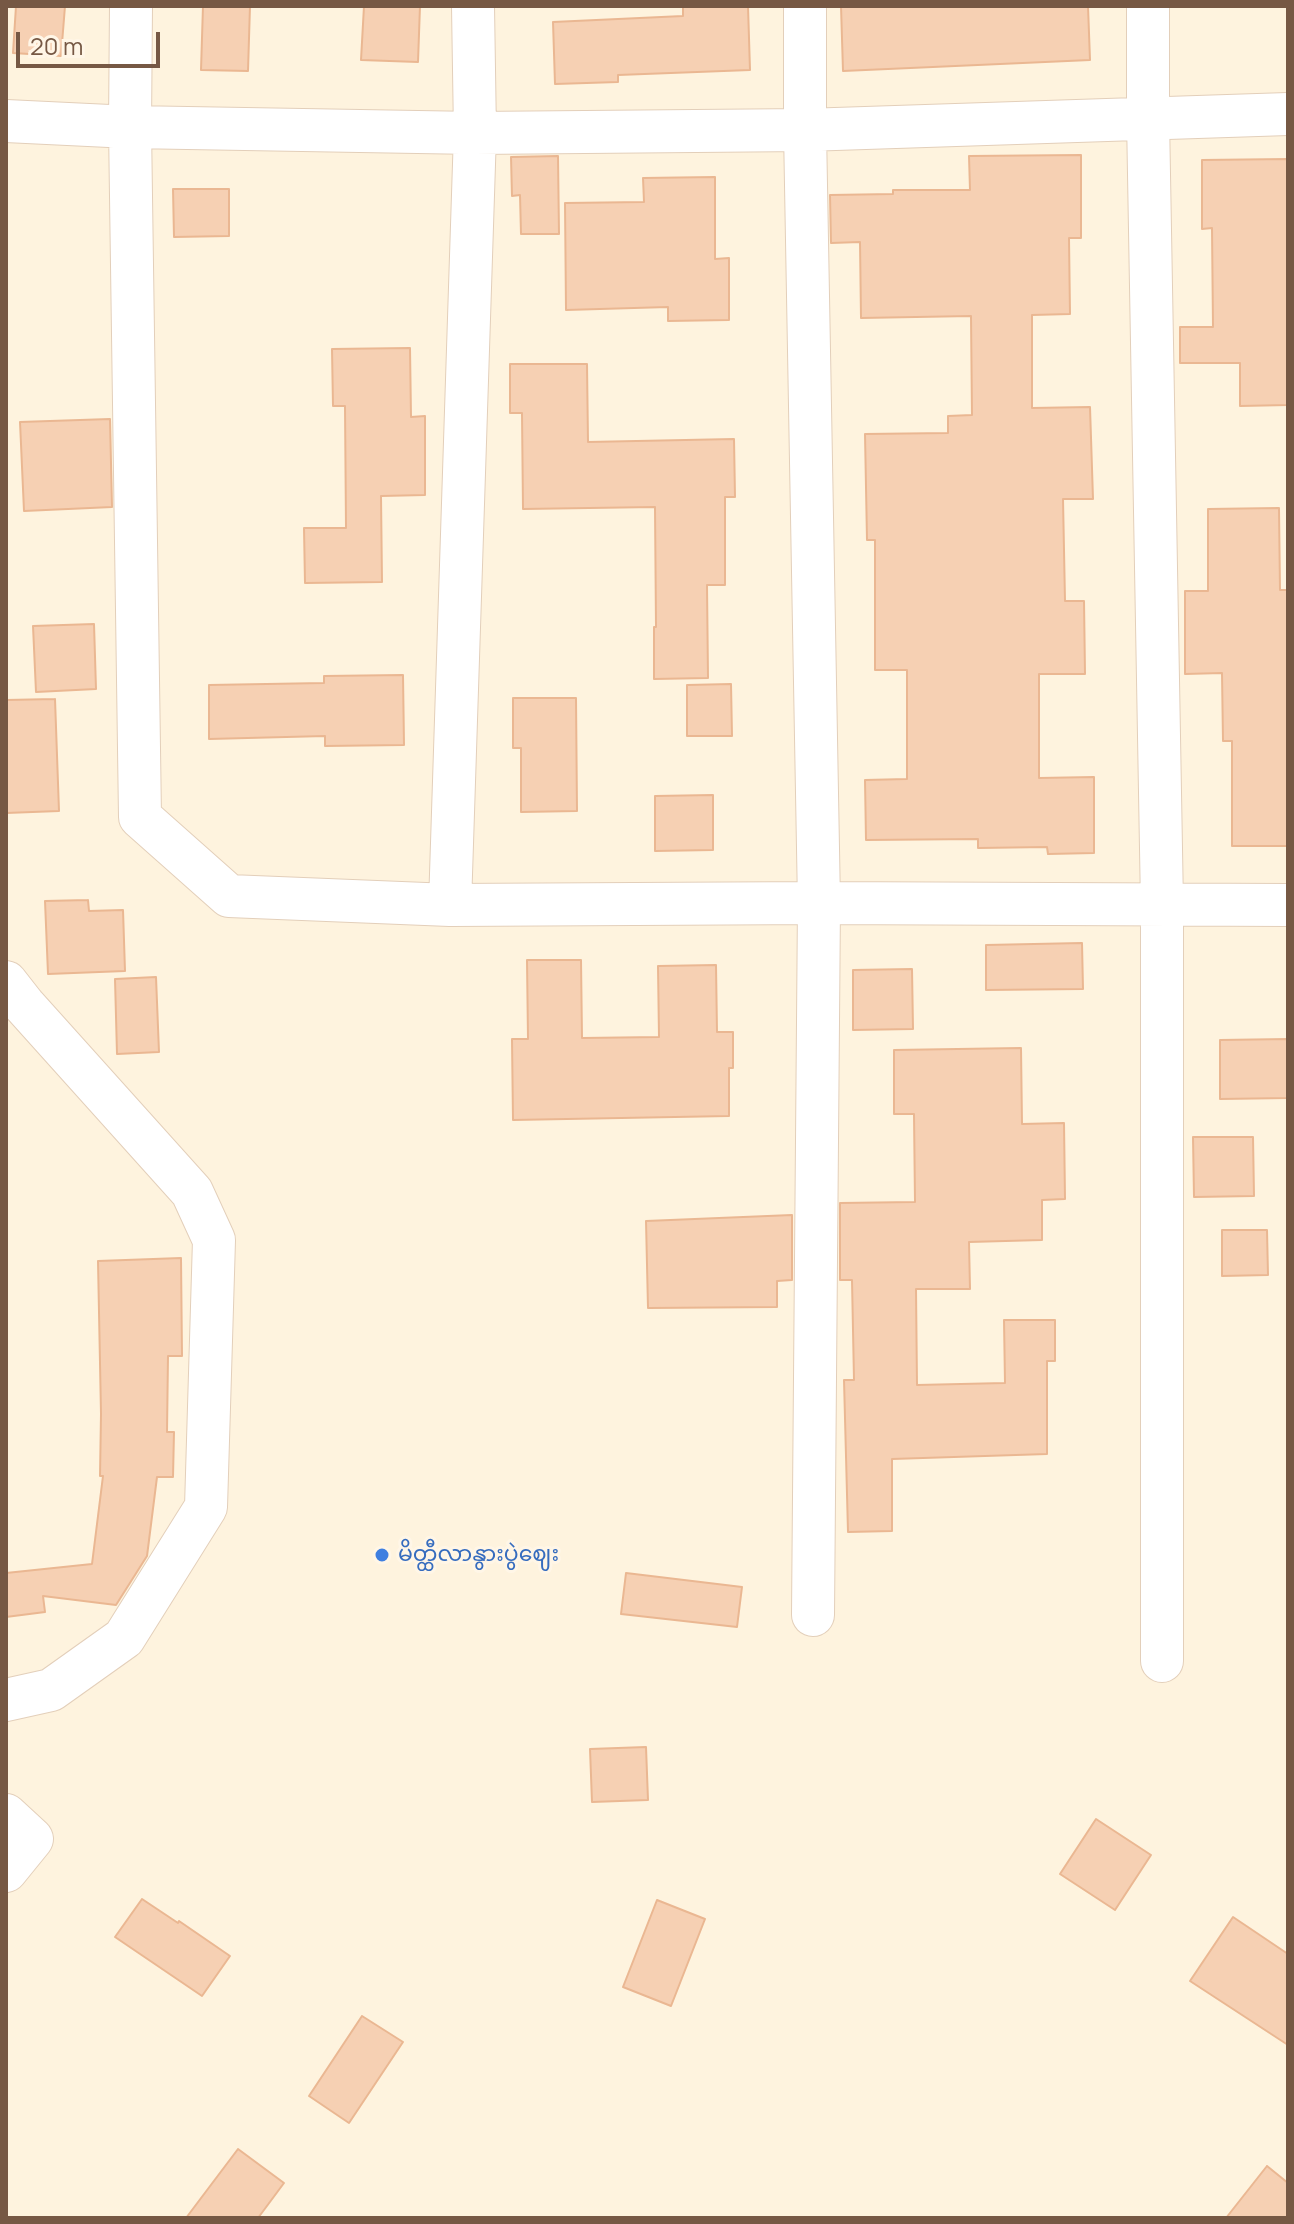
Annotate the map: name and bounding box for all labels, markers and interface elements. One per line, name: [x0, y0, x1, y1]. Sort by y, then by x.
scale bar: [20, 16, 164, 66]
text: 20 m: [30, 29, 83, 62]
place label: မိတ္ထီလာနွားပွဲဈေး: [398, 1542, 559, 1568]
marker: မိတ္ထီလာနွားပွဲဈေး: [373, 1546, 391, 1564]

